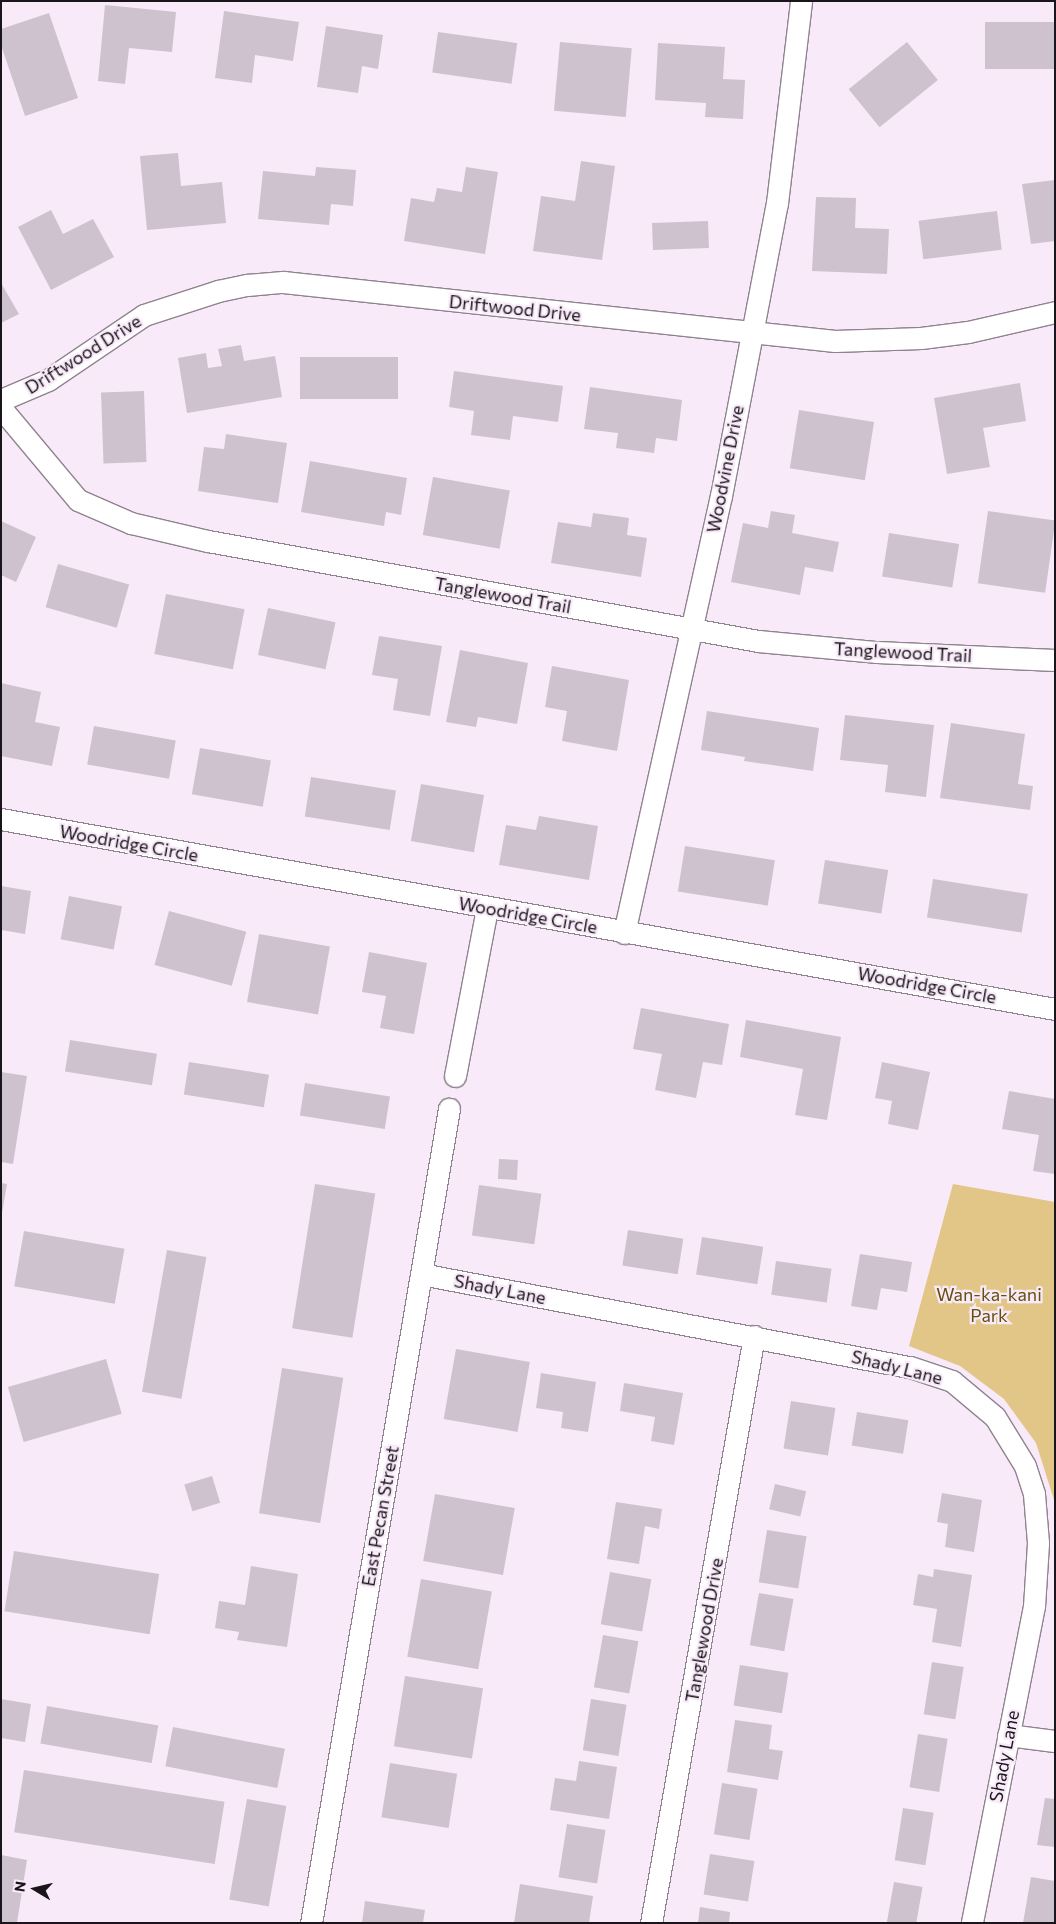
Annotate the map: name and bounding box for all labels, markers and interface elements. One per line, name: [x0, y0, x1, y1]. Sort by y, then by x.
street label: Driftwood Drive: [448, 290, 582, 326]
street label: Driftwood Drive: [21, 310, 145, 398]
street label: Woodvine Drive: [702, 403, 748, 535]
street label: Tanglewood Trail: [433, 572, 573, 618]
street label: Tanglewood Trail: [833, 638, 973, 666]
street label: Woodridge Circle: [58, 820, 200, 866]
street label: Woodridge Circle: [457, 892, 599, 938]
street label: Woodridge Circle: [856, 962, 998, 1008]
street label: Shady Lane: [452, 1270, 548, 1308]
park label: Wan-ka-kani Park: [936, 1284, 1042, 1326]
street label: Shady Lane: [849, 1345, 945, 1389]
street label: East Pecan Street: [357, 1444, 403, 1588]
street label: Tanglewood Drive: [681, 1556, 727, 1704]
street label: Shady Lane: [985, 1708, 1023, 1804]
north arrow: [10, 1864, 60, 1914]
text: N: [10, 1880, 29, 1893]

